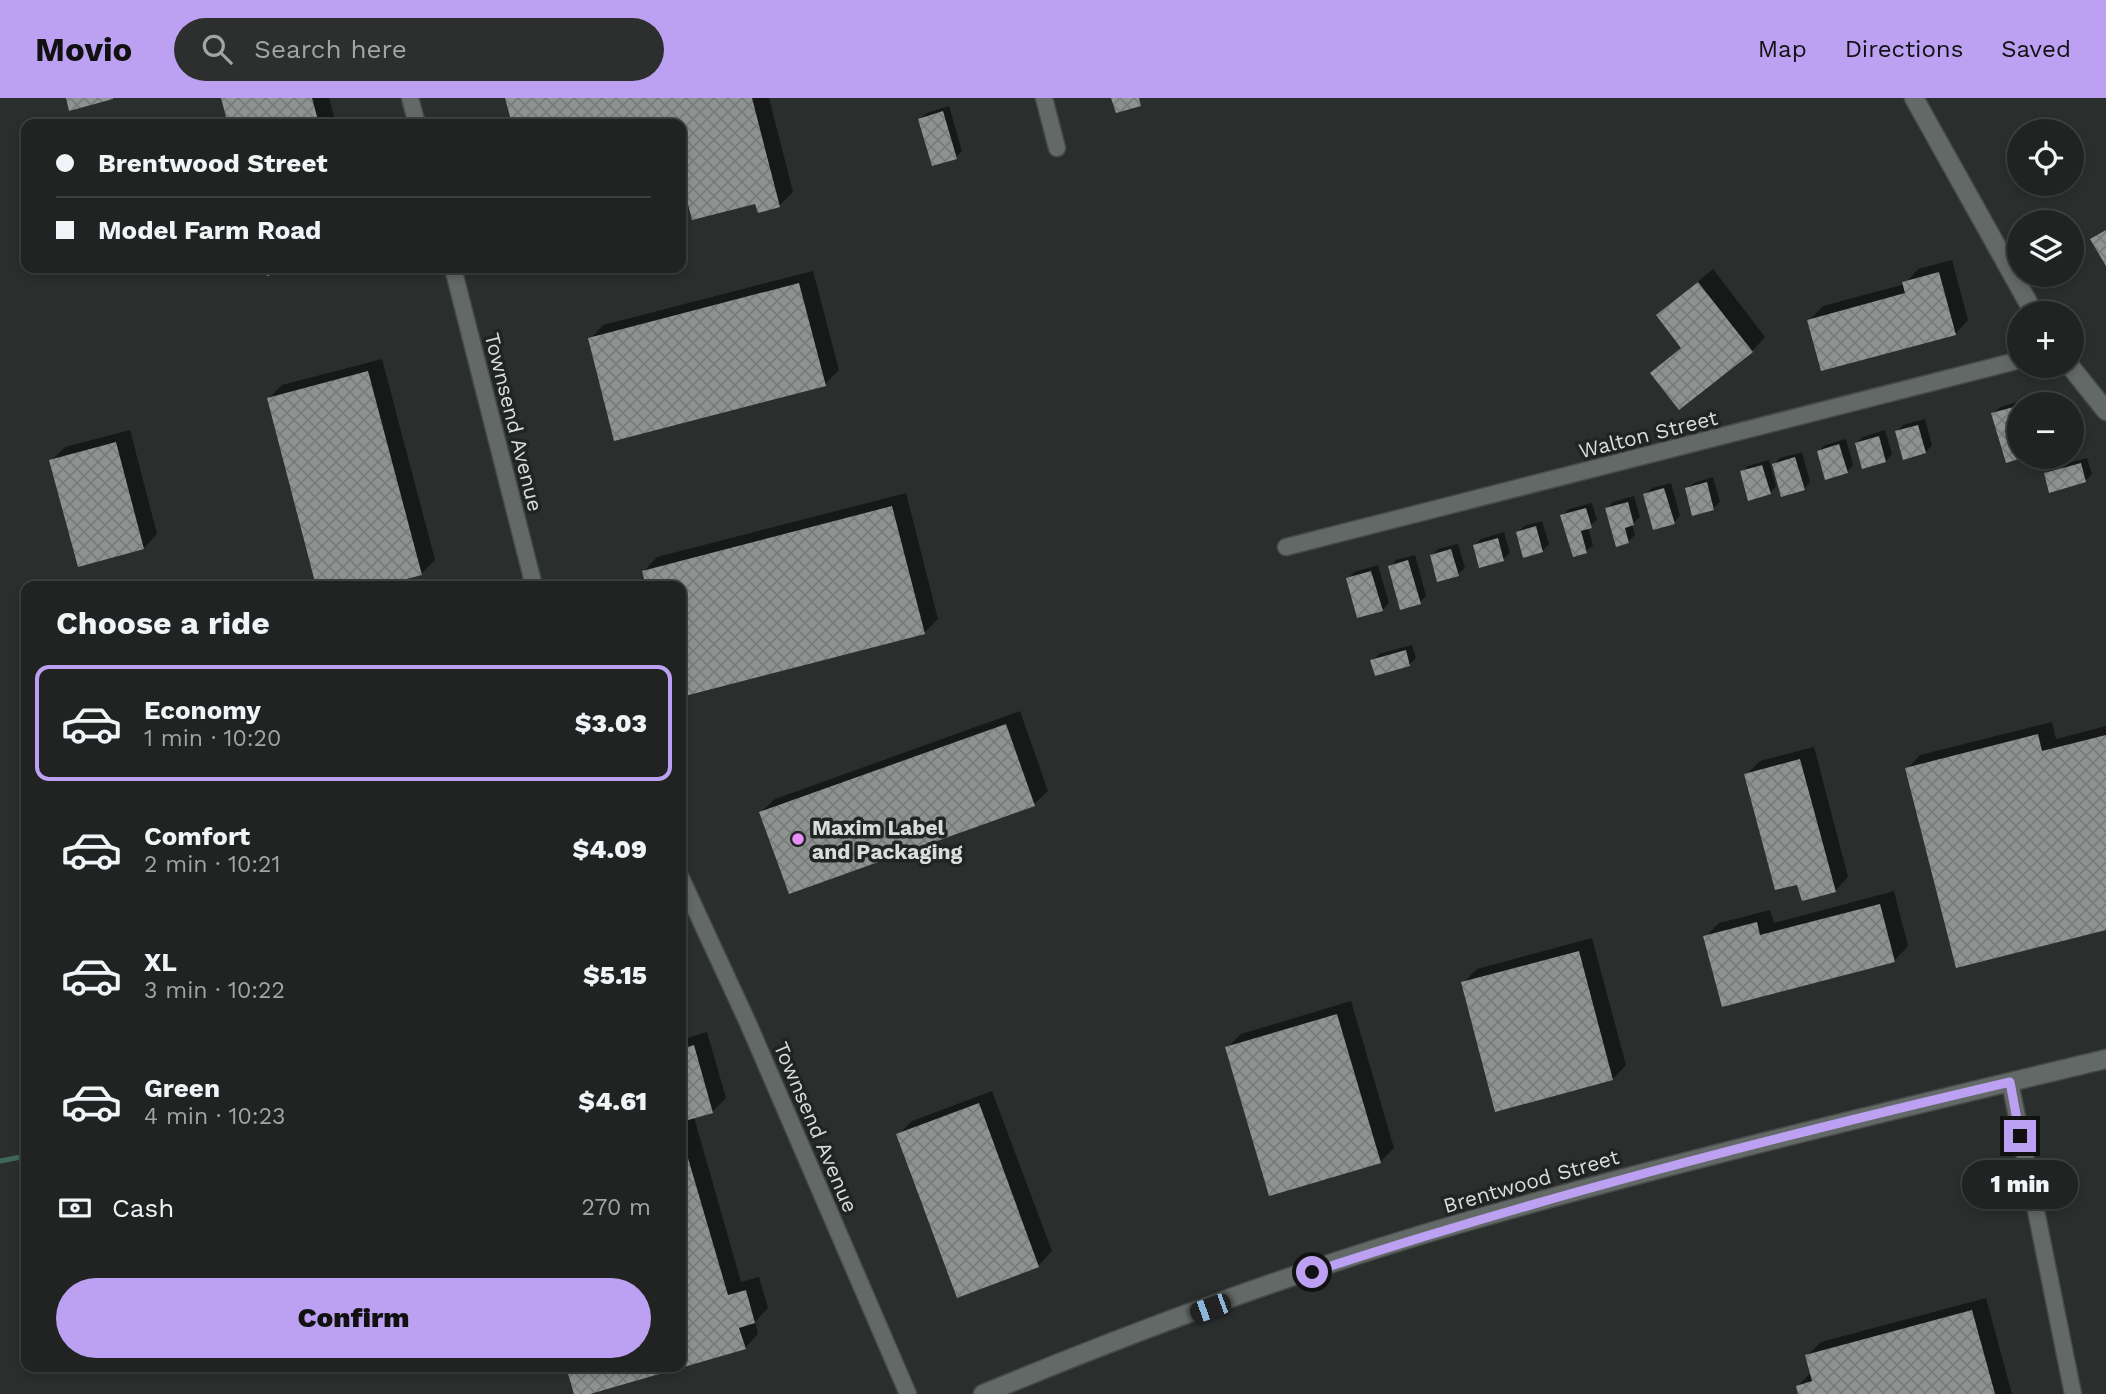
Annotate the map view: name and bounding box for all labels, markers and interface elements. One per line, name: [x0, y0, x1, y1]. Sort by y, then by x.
search box: [174, 18, 664, 81]
text: Movio: [35, 30, 132, 69]
icon: search: [198, 30, 236, 68]
text: Search here: [254, 34, 407, 64]
text: Map: [1758, 35, 1807, 63]
text: Directions: [1845, 35, 1963, 63]
text: Saved: [2001, 35, 2071, 63]
map controls: [2007, 119, 2084, 469]
button: locate: [2007, 119, 2084, 196]
text: Brentwood Street: [98, 148, 328, 178]
button: layers: [2007, 210, 2084, 287]
text: Model Farm Road: [98, 215, 321, 245]
button: +: [2007, 301, 2084, 378]
street label: Townsend Avenue: [480, 330, 548, 514]
button: −: [2007, 392, 2084, 469]
street label: Walton Street: [1576, 405, 1720, 463]
text: Choose a ride: [56, 604, 270, 642]
icon: car: [60, 692, 123, 755]
text: Economy: [144, 695, 261, 725]
text: $3.03: [575, 708, 647, 738]
text: 1 min · 10:20: [144, 725, 281, 752]
place label: Maxim Label and Packaging: [812, 815, 963, 864]
icon: car: [60, 818, 123, 881]
text: Comfort: [144, 821, 250, 851]
marker: Maxim Label and Packaging: [790, 831, 806, 847]
text: $4.09: [572, 834, 647, 864]
text: 2 min · 10:21: [144, 851, 280, 878]
icon: car: [60, 944, 123, 1007]
text: XL: [144, 947, 177, 977]
text: $5.15: [583, 960, 647, 990]
text: 3 min · 10:22: [144, 977, 285, 1004]
street label: Townsend Avenue: [769, 1038, 863, 1216]
icon: car: [60, 1070, 123, 1133]
text: Green: [144, 1073, 220, 1103]
text: $4.61: [578, 1086, 647, 1116]
text: 4 min · 10:23: [144, 1103, 286, 1130]
route end: [2004, 1120, 2036, 1152]
street label: Brentwood Street: [1440, 1144, 1622, 1218]
callout: 1 min: [1962, 1160, 2078, 1210]
text: 1 min: [1990, 1171, 2050, 1198]
icon: cash: [56, 1189, 94, 1227]
text: Cash: [112, 1193, 174, 1223]
text: 270 m: [582, 1194, 651, 1221]
route start: [1296, 1256, 1328, 1288]
button: Confirm: [56, 1278, 651, 1358]
car: [1187, 1291, 1234, 1325]

